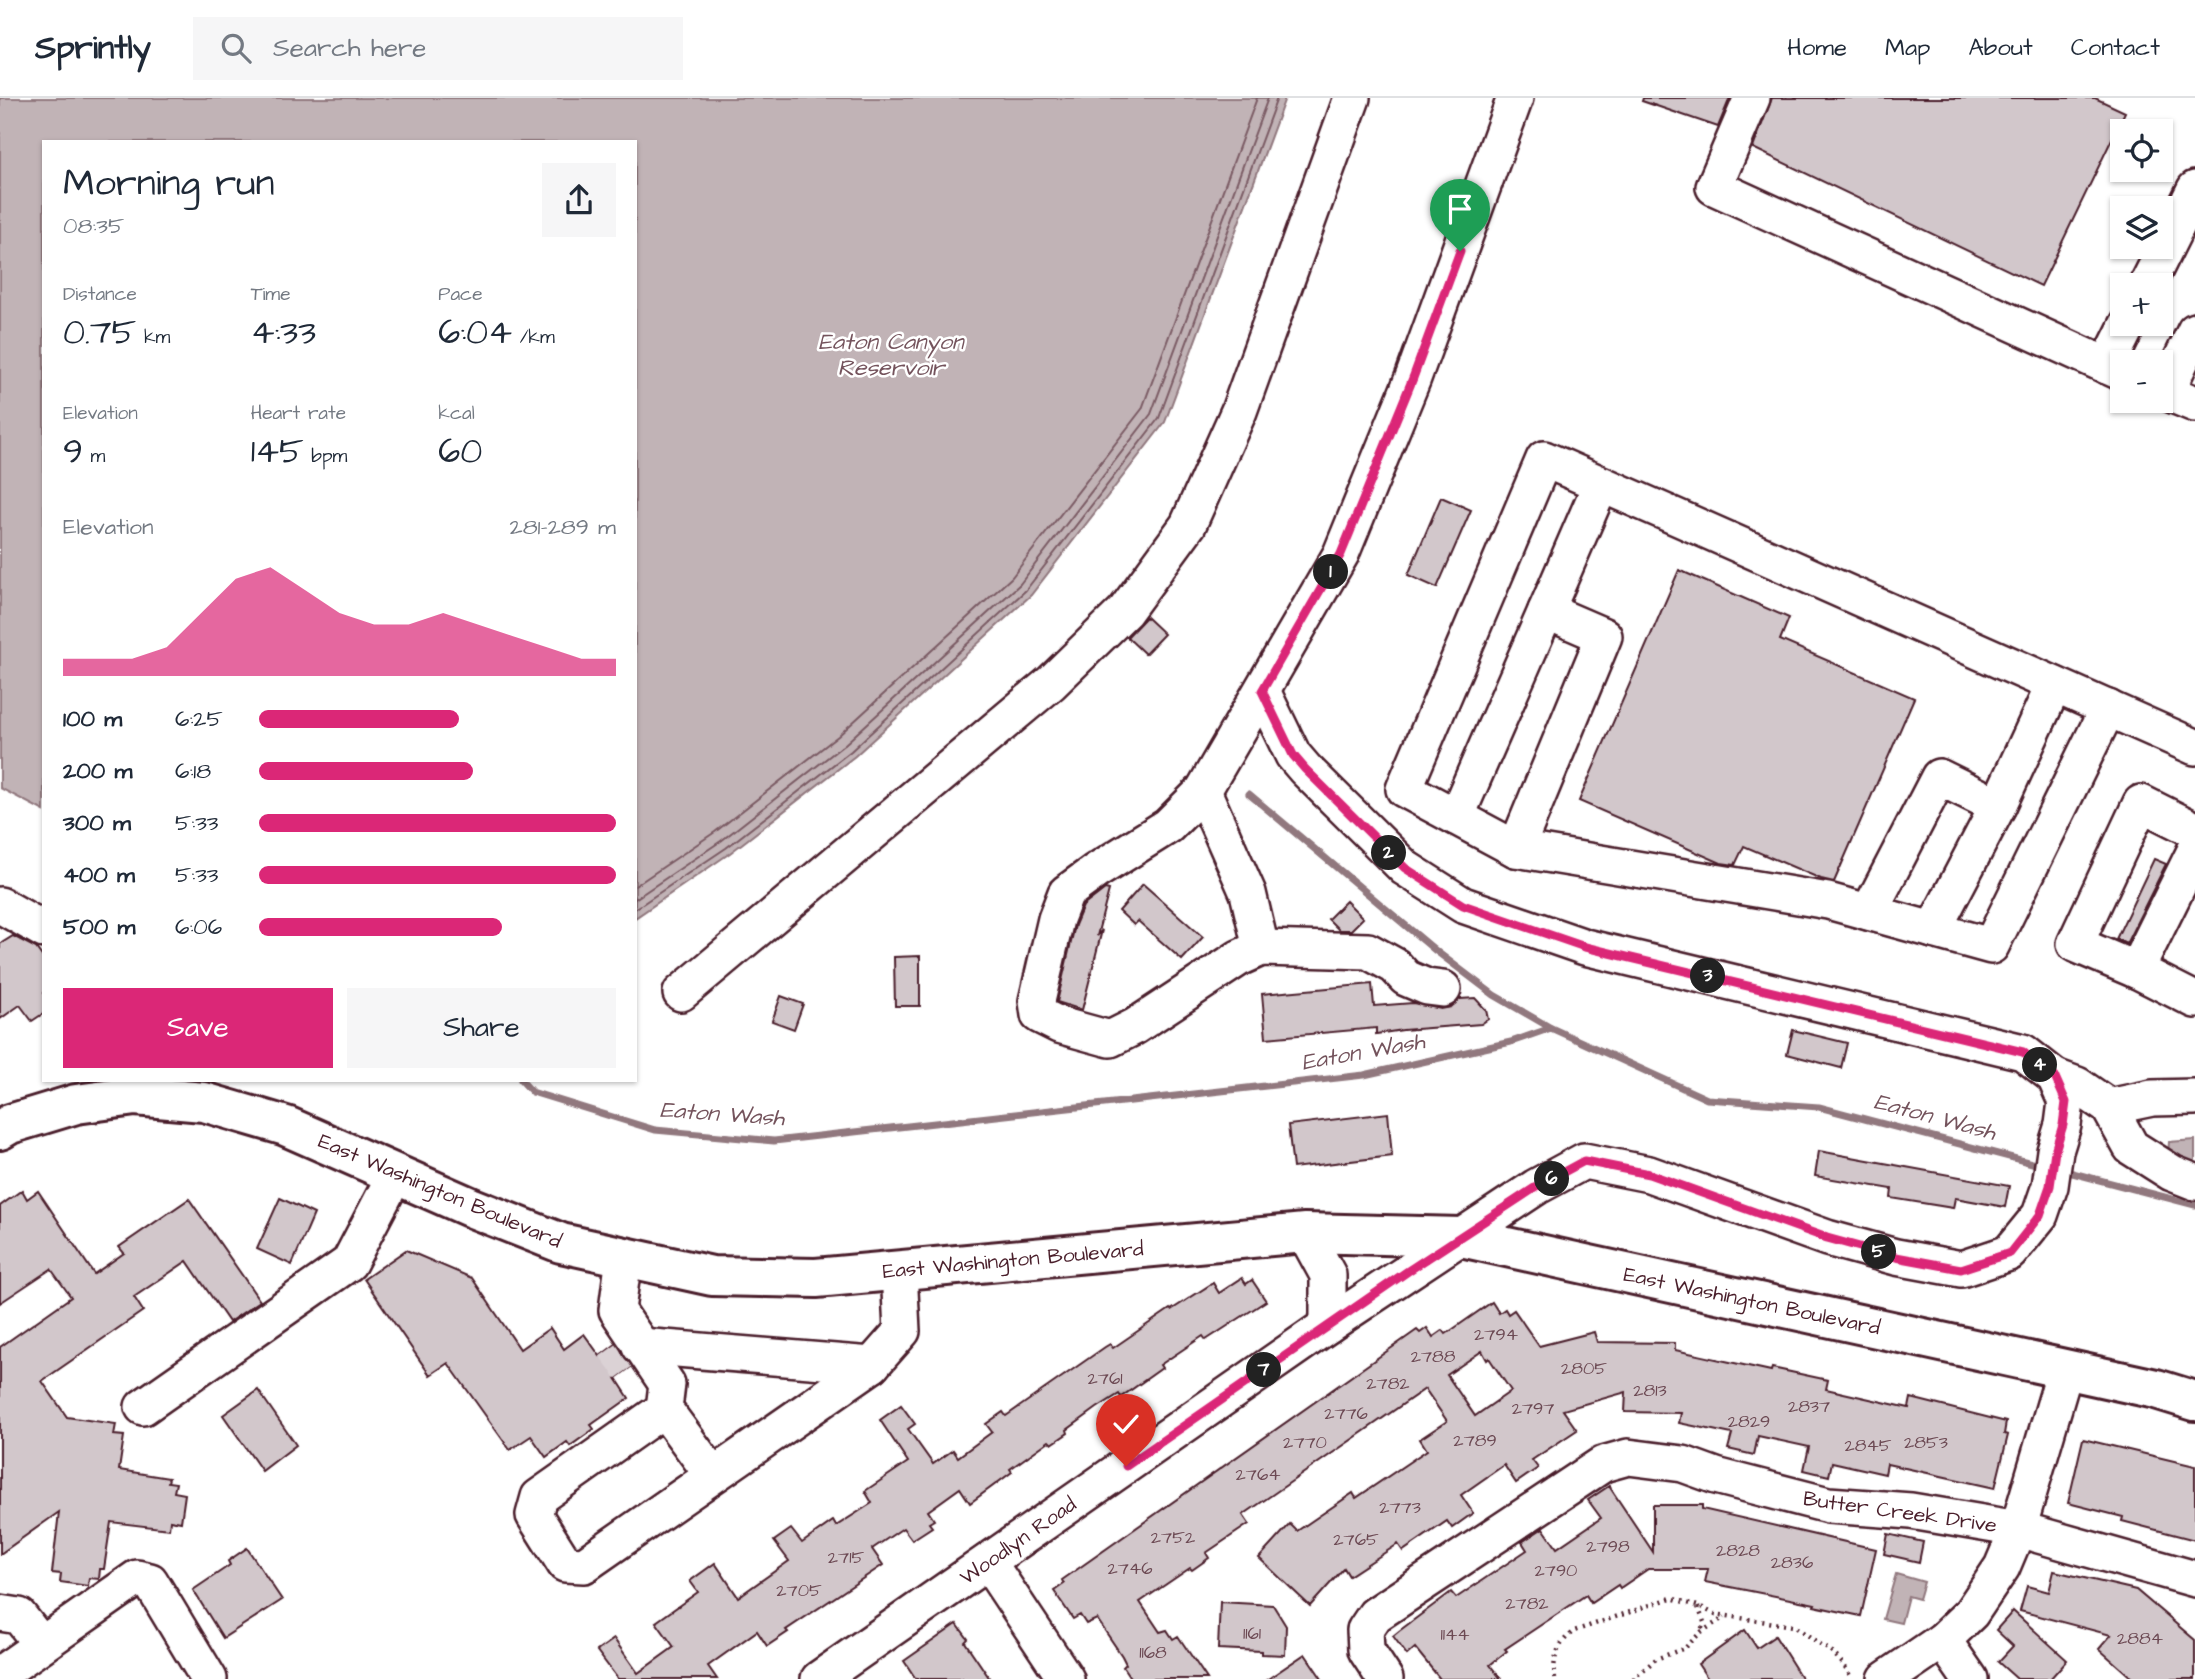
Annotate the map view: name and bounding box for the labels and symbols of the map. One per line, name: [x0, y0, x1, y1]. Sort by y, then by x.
pin: [1430, 179, 1490, 251]
water label: Eaton Canyon Reservoir: [819, 326, 966, 384]
pin: 1: [1314, 554, 1348, 589]
pin: 2: [1372, 836, 1406, 870]
pin: 3: [1690, 958, 1726, 994]
water label: Eaton Wash: [1299, 1025, 1429, 1079]
pin: 4: [2022, 1048, 2058, 1082]
water label: Eaton Wash: [1871, 1085, 2001, 1149]
water label: Eaton Wash: [659, 1094, 787, 1134]
street label: East Washington Boulevard: [313, 1127, 566, 1257]
pin: 6: [1534, 1162, 1570, 1196]
street label: East Washington Boulevard: [881, 1234, 1145, 1288]
pin: 5: [1862, 1234, 1896, 1270]
street label: East Washington Boulevard: [1621, 1260, 1883, 1344]
house number: 2794: [1474, 1322, 1518, 1347]
house number: 2788: [1411, 1344, 1456, 1369]
pin: 7: [1246, 1352, 1282, 1388]
house number: 2805: [1561, 1356, 1607, 1381]
house number: 2761: [1088, 1366, 1122, 1391]
house number: 2782: [1366, 1371, 1410, 1396]
house number: 2813: [1633, 1378, 1667, 1403]
pin: [1096, 1394, 1156, 1466]
house number: 2837: [1788, 1394, 1830, 1419]
house number: 2797: [1512, 1396, 1554, 1421]
house number: 2776: [1324, 1401, 1368, 1426]
house number: 2829: [1728, 1409, 1770, 1434]
house number: 2789: [1453, 1428, 1497, 1453]
house number: 2770: [1283, 1430, 1327, 1455]
house number: 2853: [1904, 1430, 1948, 1455]
house number: 2845: [1845, 1433, 1892, 1458]
house number: 2764: [1236, 1462, 1280, 1487]
street label: Butter Creek Drive: [1801, 1484, 1999, 1540]
street label: Woodlyn Road: [954, 1490, 1083, 1594]
house number: 2773: [1379, 1495, 1421, 1520]
house number: 2752: [1151, 1525, 1196, 1550]
house number: 2765: [1333, 1527, 1379, 1552]
house number: 2798: [1586, 1534, 1630, 1559]
house number: 2828: [1716, 1538, 1760, 1563]
house number: 2715: [828, 1545, 864, 1570]
house number: 2836: [1771, 1550, 1813, 1575]
house number: 2746: [1108, 1556, 1152, 1581]
house number: 2790: [1535, 1558, 1577, 1583]
house number: 2705: [776, 1578, 822, 1603]
house number: 2782: [1505, 1591, 1549, 1616]
house number: 1161: [1243, 1621, 1261, 1646]
house number: 1144: [1440, 1622, 1470, 1647]
house number: 2884: [2117, 1626, 2163, 1651]
house number: 1168: [1139, 1640, 1167, 1665]

